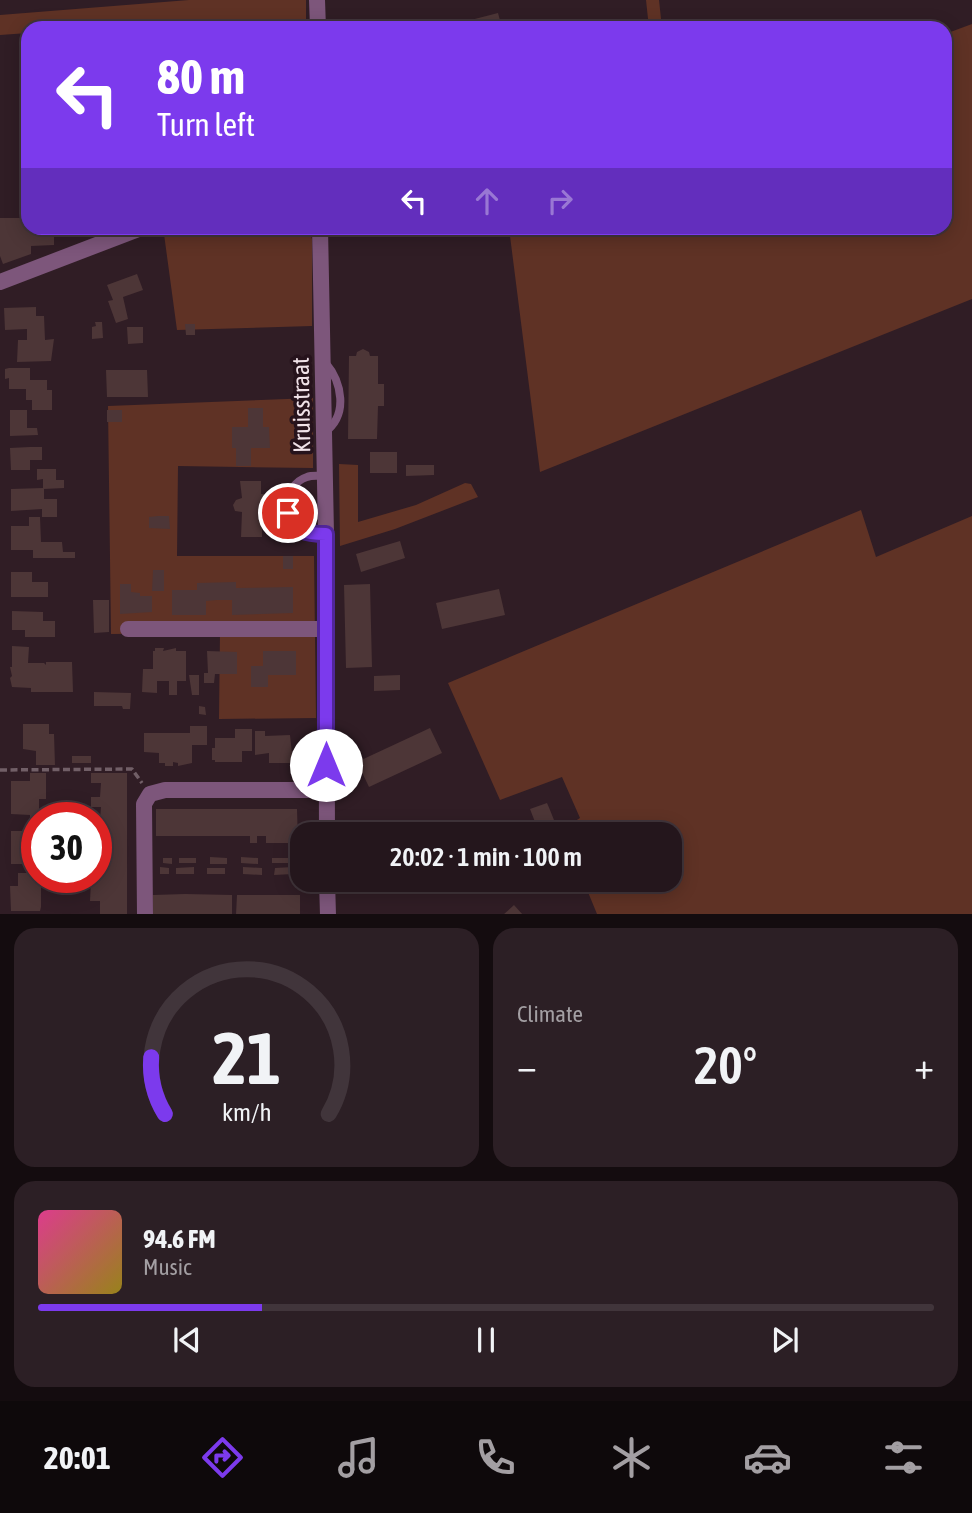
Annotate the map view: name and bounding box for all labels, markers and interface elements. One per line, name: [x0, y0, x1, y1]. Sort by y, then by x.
text: 80 m: [157, 48, 245, 104]
icon: left: [42, 49, 133, 140]
text: Turn left: [157, 106, 255, 143]
icon: left: [395, 182, 433, 220]
icon: ahead: [468, 182, 506, 220]
icon: right: [541, 182, 579, 220]
street label: Kruisstraat: [287, 357, 315, 453]
pin: [258, 483, 318, 543]
icon: arrive: [269, 494, 307, 532]
position arrow: [289, 728, 363, 802]
speed limit sign: 30: [21, 802, 112, 893]
text: 20:02 · 1 min · 100 m: [390, 842, 582, 872]
text: Climate: [517, 1001, 583, 1027]
text: 21: [212, 1016, 281, 1099]
text: 20°: [694, 1035, 757, 1095]
text: −: [517, 1044, 537, 1087]
text: +: [914, 1044, 934, 1087]
text: km/h: [222, 1097, 271, 1125]
text: 94.6 FM: [143, 1224, 216, 1254]
text: Music: [143, 1254, 191, 1280]
icon: previous: [168, 1321, 206, 1359]
icon: pause: [467, 1321, 505, 1359]
icon: next: [766, 1321, 804, 1359]
icon: directions: [198, 1433, 247, 1482]
icon: music: [334, 1433, 383, 1482]
icon: phone: [471, 1433, 520, 1482]
icon: climate: [607, 1433, 656, 1482]
icon: car: [743, 1433, 792, 1482]
icon: filters: [879, 1433, 928, 1482]
text: 20:01: [44, 1439, 111, 1476]

